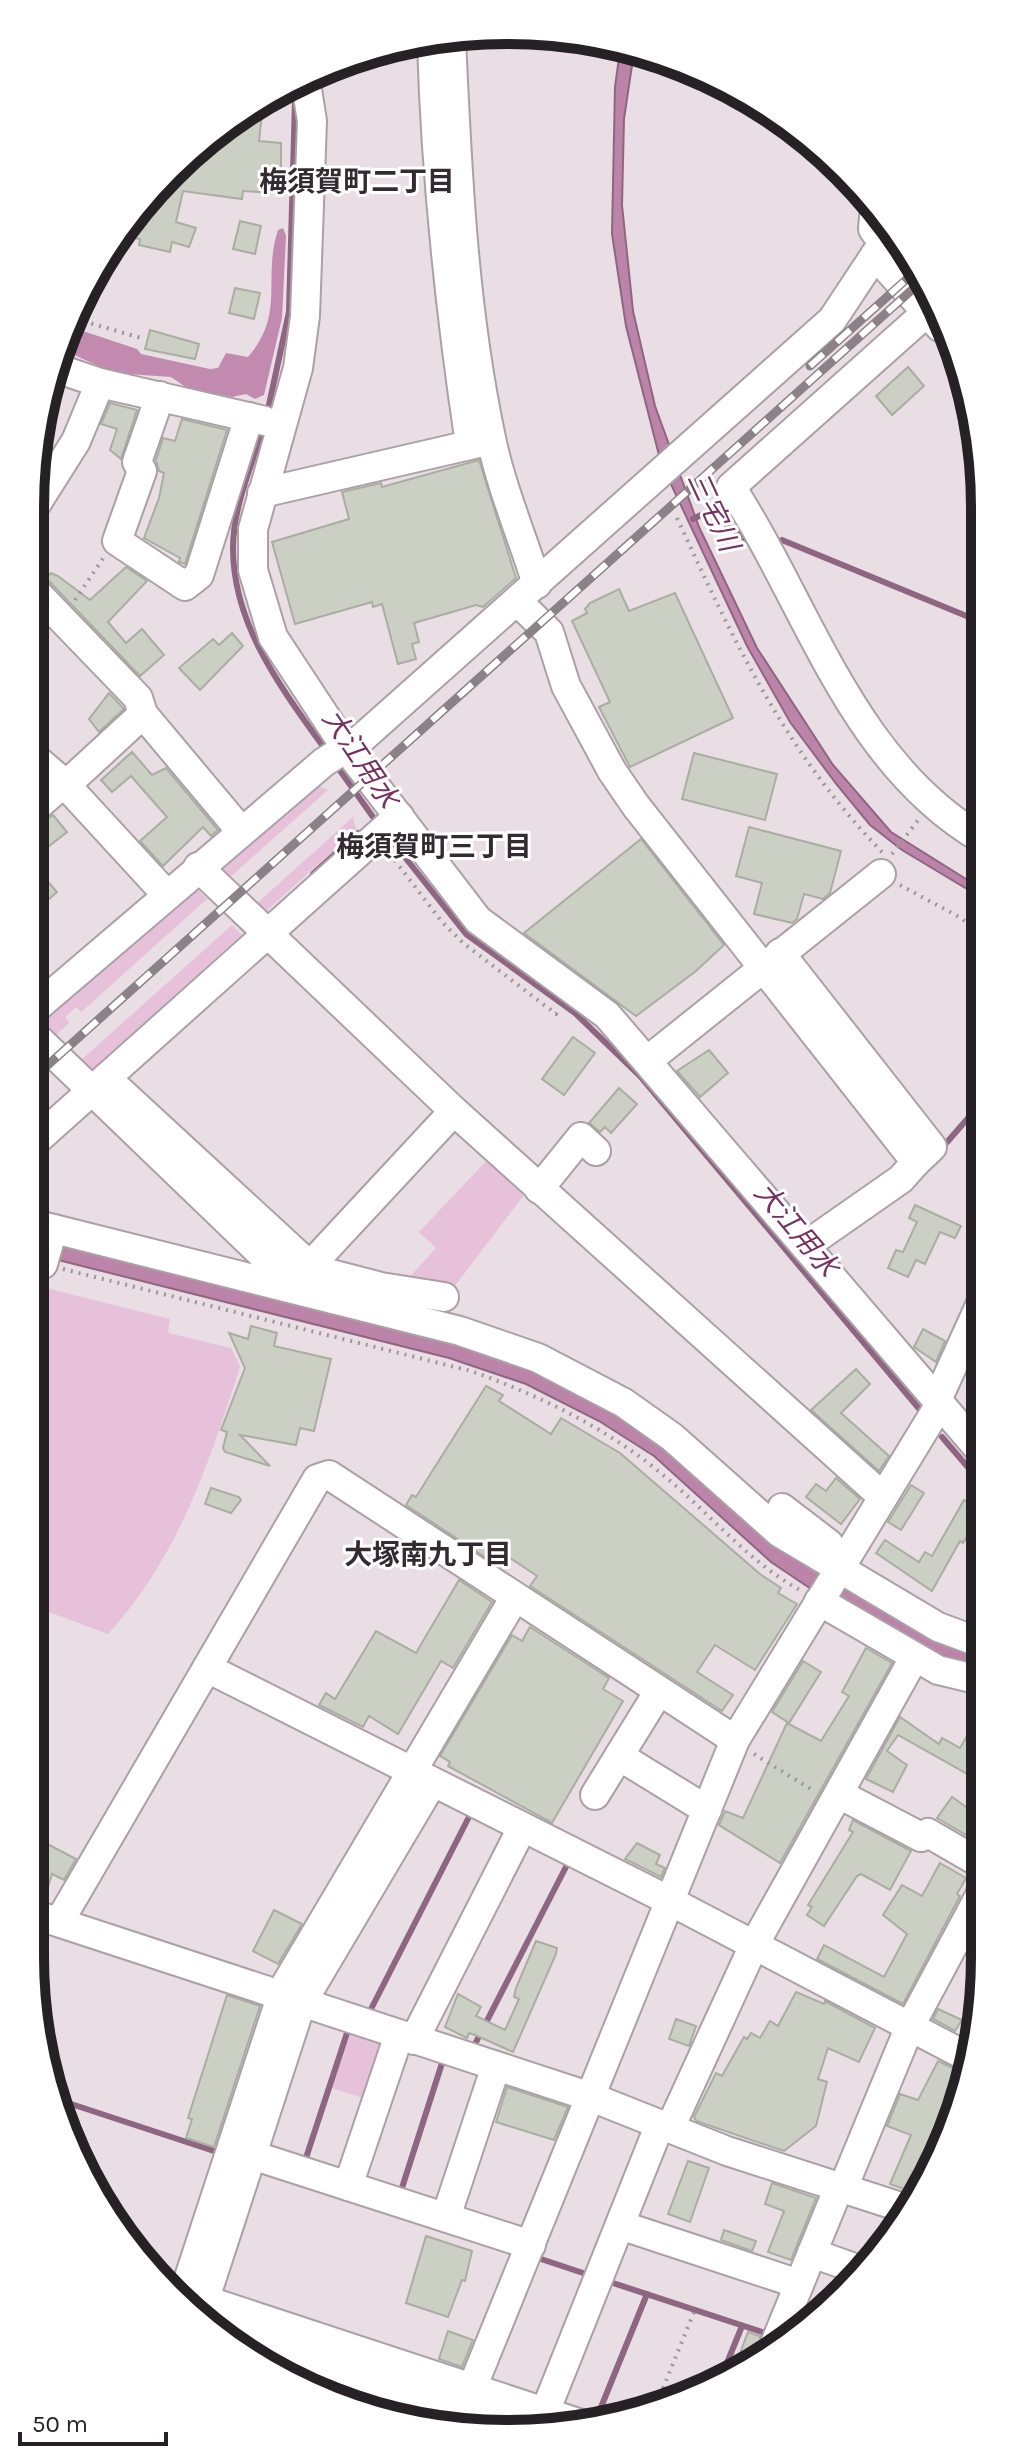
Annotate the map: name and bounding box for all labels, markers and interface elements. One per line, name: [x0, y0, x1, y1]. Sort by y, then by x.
district label: 梅須賀町二丁目: [259, 165, 455, 198]
water label: 三宅川: [681, 466, 748, 559]
water label: 大江用水: [316, 703, 407, 816]
district label: 梅須賀町三丁目: [336, 830, 532, 863]
water label: 大江用水: [748, 1176, 847, 1285]
district label: 大塚南九丁目: [344, 1538, 512, 1571]
scale bar: [20, 2396, 166, 2446]
text: 50 m: [32, 2410, 88, 2438]

